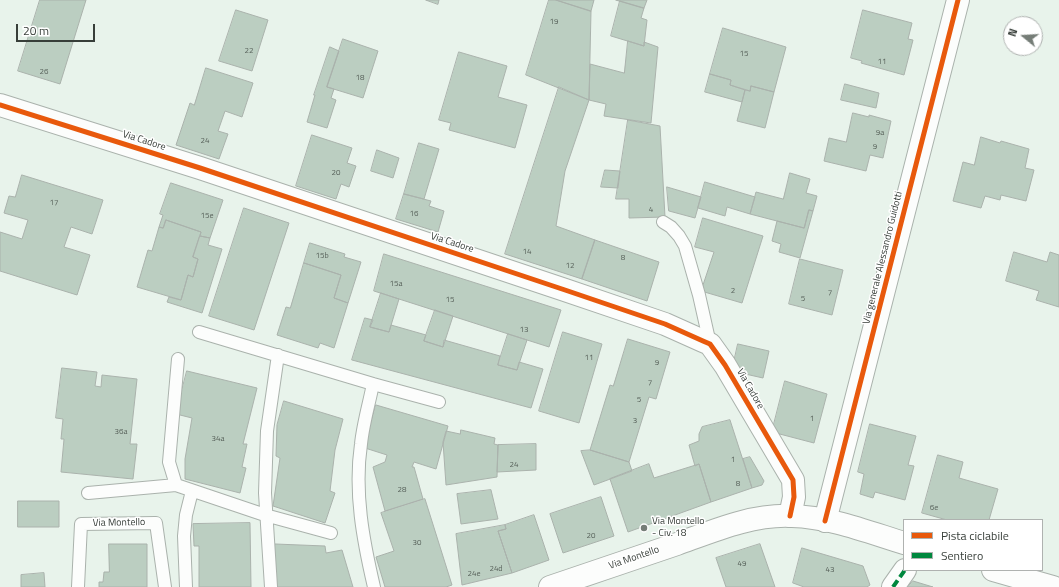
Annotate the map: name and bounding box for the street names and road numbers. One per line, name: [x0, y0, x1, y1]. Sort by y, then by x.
street label: Via Cadore: [121, 128, 167, 154]
street label: Via generale Alessandro Guidotti: [861, 190, 905, 326]
street label: Via Cadore: [429, 230, 475, 256]
street label: Via Cadore: [734, 367, 766, 411]
street label: Via Montello: [93, 517, 145, 529]
street label: Via Montello: [607, 544, 661, 572]

